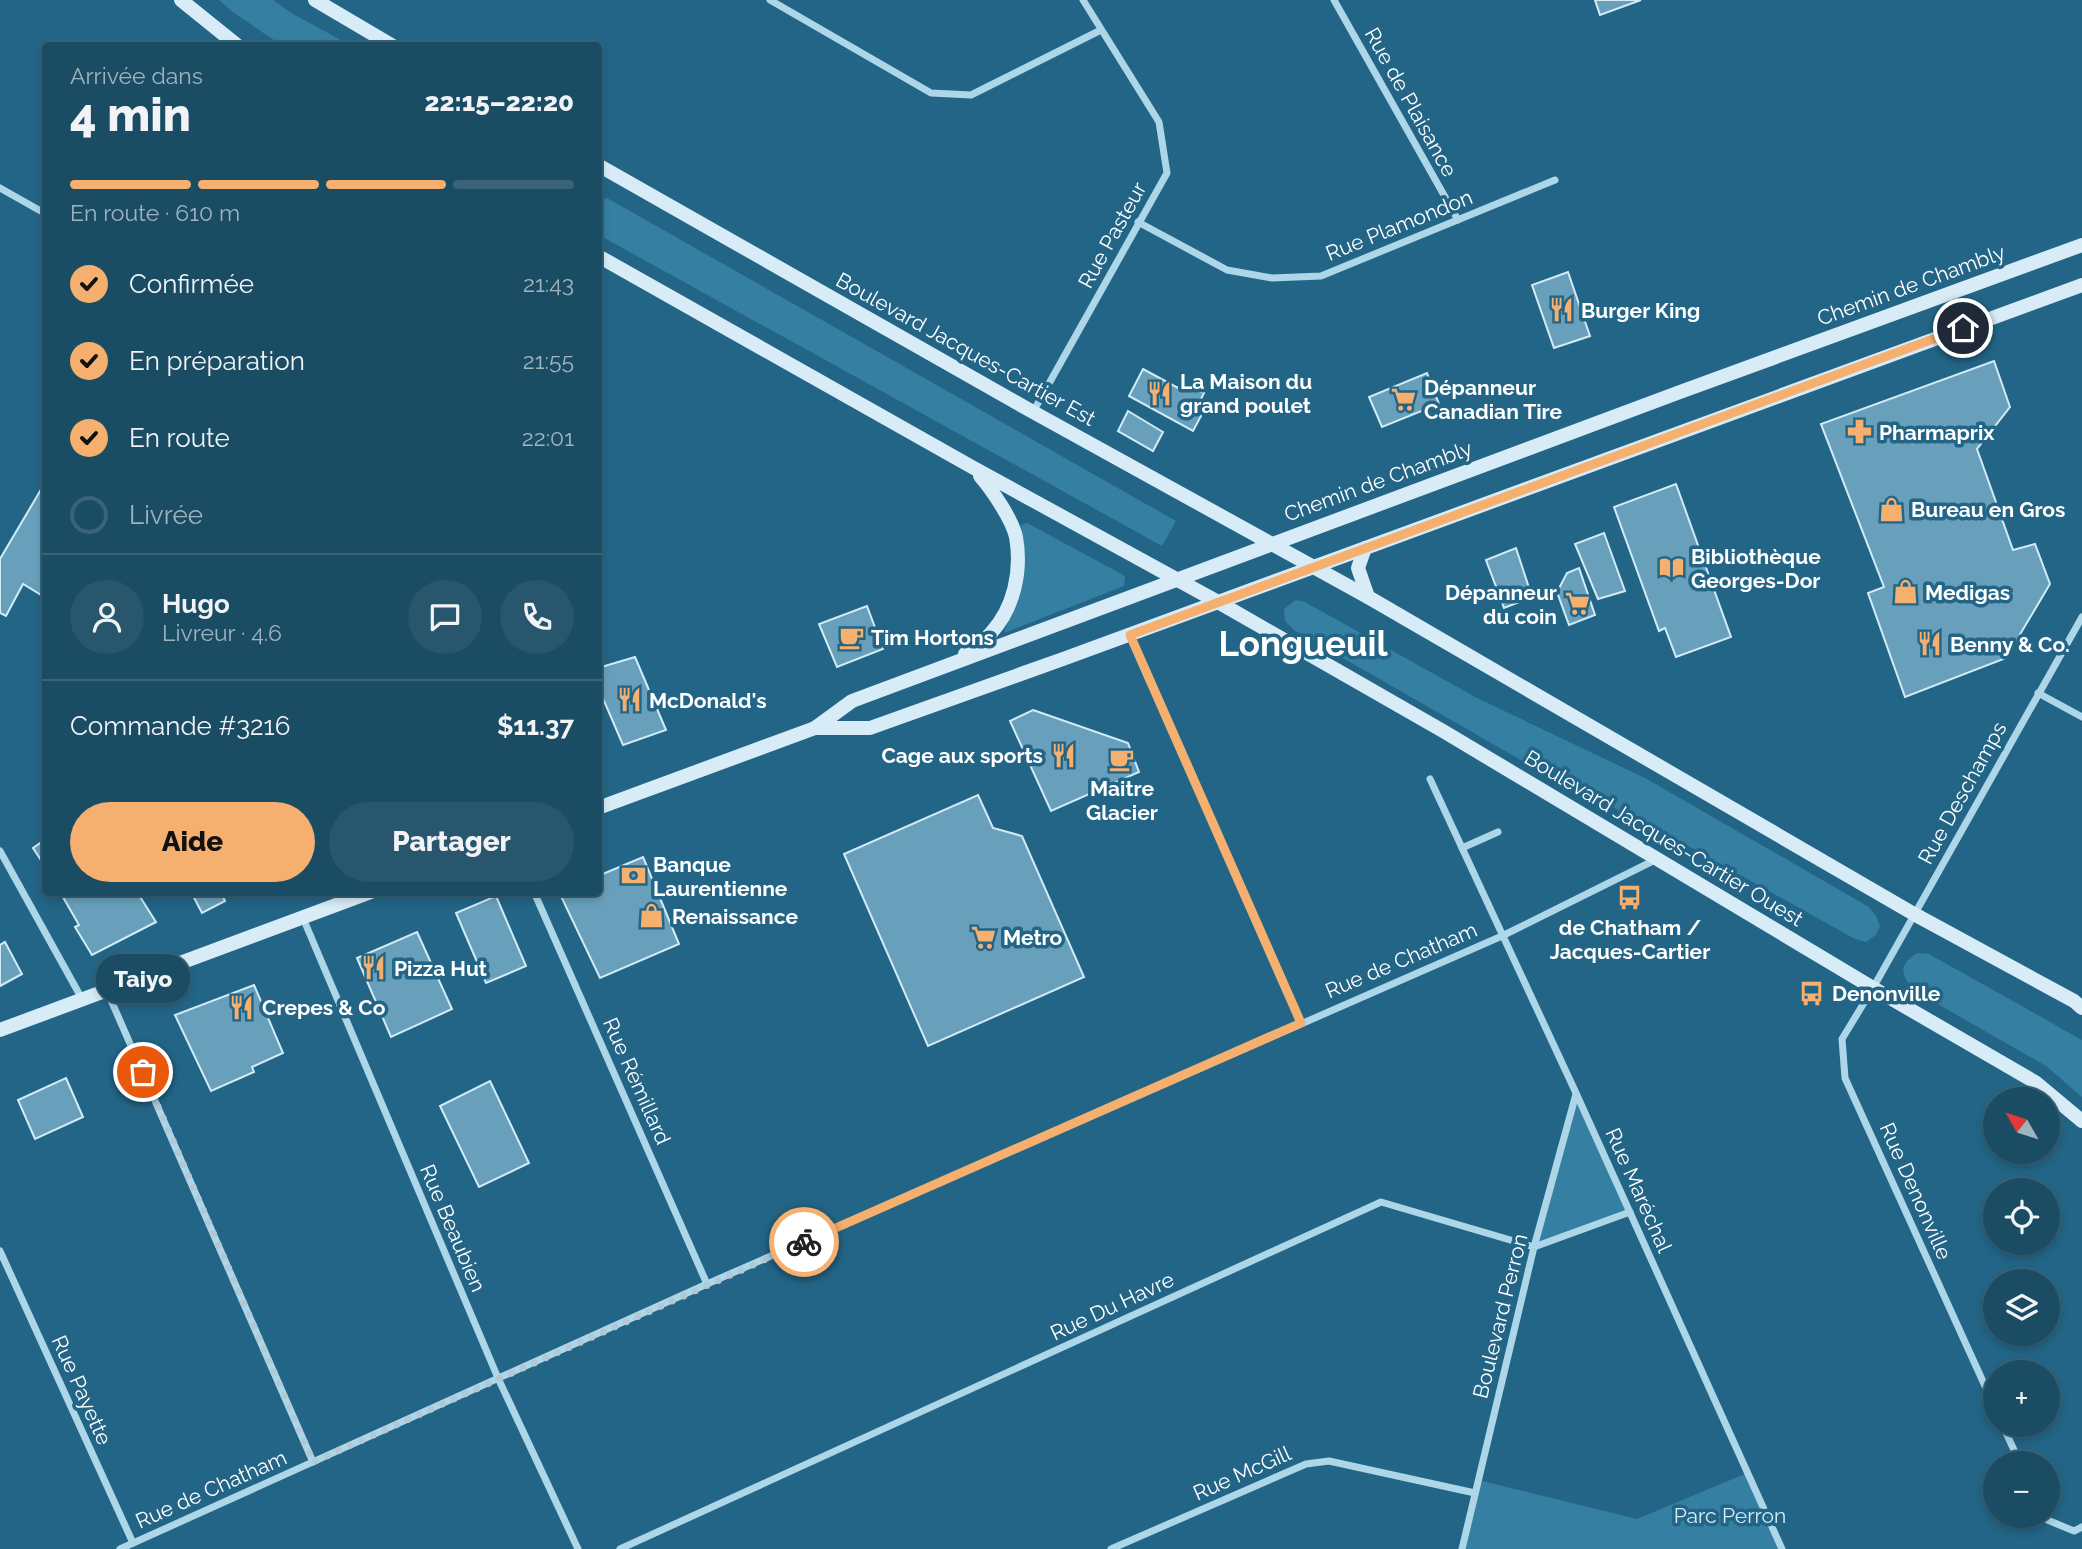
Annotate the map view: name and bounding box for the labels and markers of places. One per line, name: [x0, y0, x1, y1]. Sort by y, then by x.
restaurant icon: Burger King: [1547, 296, 1575, 324]
place label: Burger King: [1581, 298, 1700, 323]
pin: [1933, 298, 1993, 358]
place label: La Maison du grand poulet: [1180, 369, 1312, 418]
place label: Dépanneur Canadian Tire: [1424, 375, 1563, 424]
restaurant icon: La Maison du grand poulet: [1146, 379, 1174, 407]
supermarket icon: Dépanneur Canadian Tire: [1390, 385, 1418, 413]
pharmacy icon: Pharmaprix: [1845, 418, 1873, 446]
place label: Pharmaprix: [1879, 420, 1995, 445]
shop icon: Bureau en Gros: [1877, 495, 1905, 523]
place label: Bureau en Gros: [1911, 497, 2065, 522]
place label: Bibliothèque Georges-Dor: [1691, 544, 1821, 593]
library icon: Bibliothèque Georges-Dor: [1657, 554, 1685, 582]
shop icon: Medigas: [1891, 578, 1919, 606]
place label: Dépanneur du coin: [1445, 580, 1557, 629]
place label: Medigas: [1925, 580, 2010, 605]
supermarket icon: Dépanneur du coin: [1563, 590, 1591, 618]
cafe icon: Tim Hortons: [837, 623, 865, 651]
place label: Tim Hortons: [871, 625, 994, 650]
restaurant icon: Benny & Co.: [1916, 630, 1944, 658]
place label: Benny & Co.: [1950, 632, 2070, 657]
restaurant icon: McDonald's: [615, 686, 643, 714]
place label: McDonald's: [649, 688, 767, 713]
restaurant icon: Cage aux sports: [1049, 741, 1077, 769]
place label: Cage aux sports: [881, 743, 1043, 768]
cafe icon: Maitre Glacier: [1108, 745, 1136, 773]
place label: Maitre Glacier: [1086, 776, 1158, 825]
place label: Banque Laurentienne: [653, 852, 788, 901]
bank icon: Banque Laurentienne: [619, 862, 647, 890]
bus stop icon: de Chatham / Jacques-Cartier: [1616, 884, 1644, 912]
shop icon: Renaissance: [638, 902, 666, 930]
place label: Renaissance: [672, 904, 798, 929]
place label: de Chatham / Jacques-Cartier: [1550, 915, 1710, 964]
supermarket icon: Metro: [969, 923, 997, 951]
place label: Metro: [1003, 925, 1062, 950]
callout: Taiyo: [96, 953, 190, 1002]
restaurant icon: Pizza Hut: [360, 954, 388, 982]
place label: Pizza Hut: [394, 956, 487, 981]
bus stop icon: Denonville: [1798, 979, 1826, 1007]
place label: Denonville: [1832, 981, 1941, 1006]
restaurant icon: Crepes & Co: [228, 993, 256, 1021]
place label: Crepes & Co: [262, 995, 386, 1020]
pin: [113, 1042, 173, 1102]

